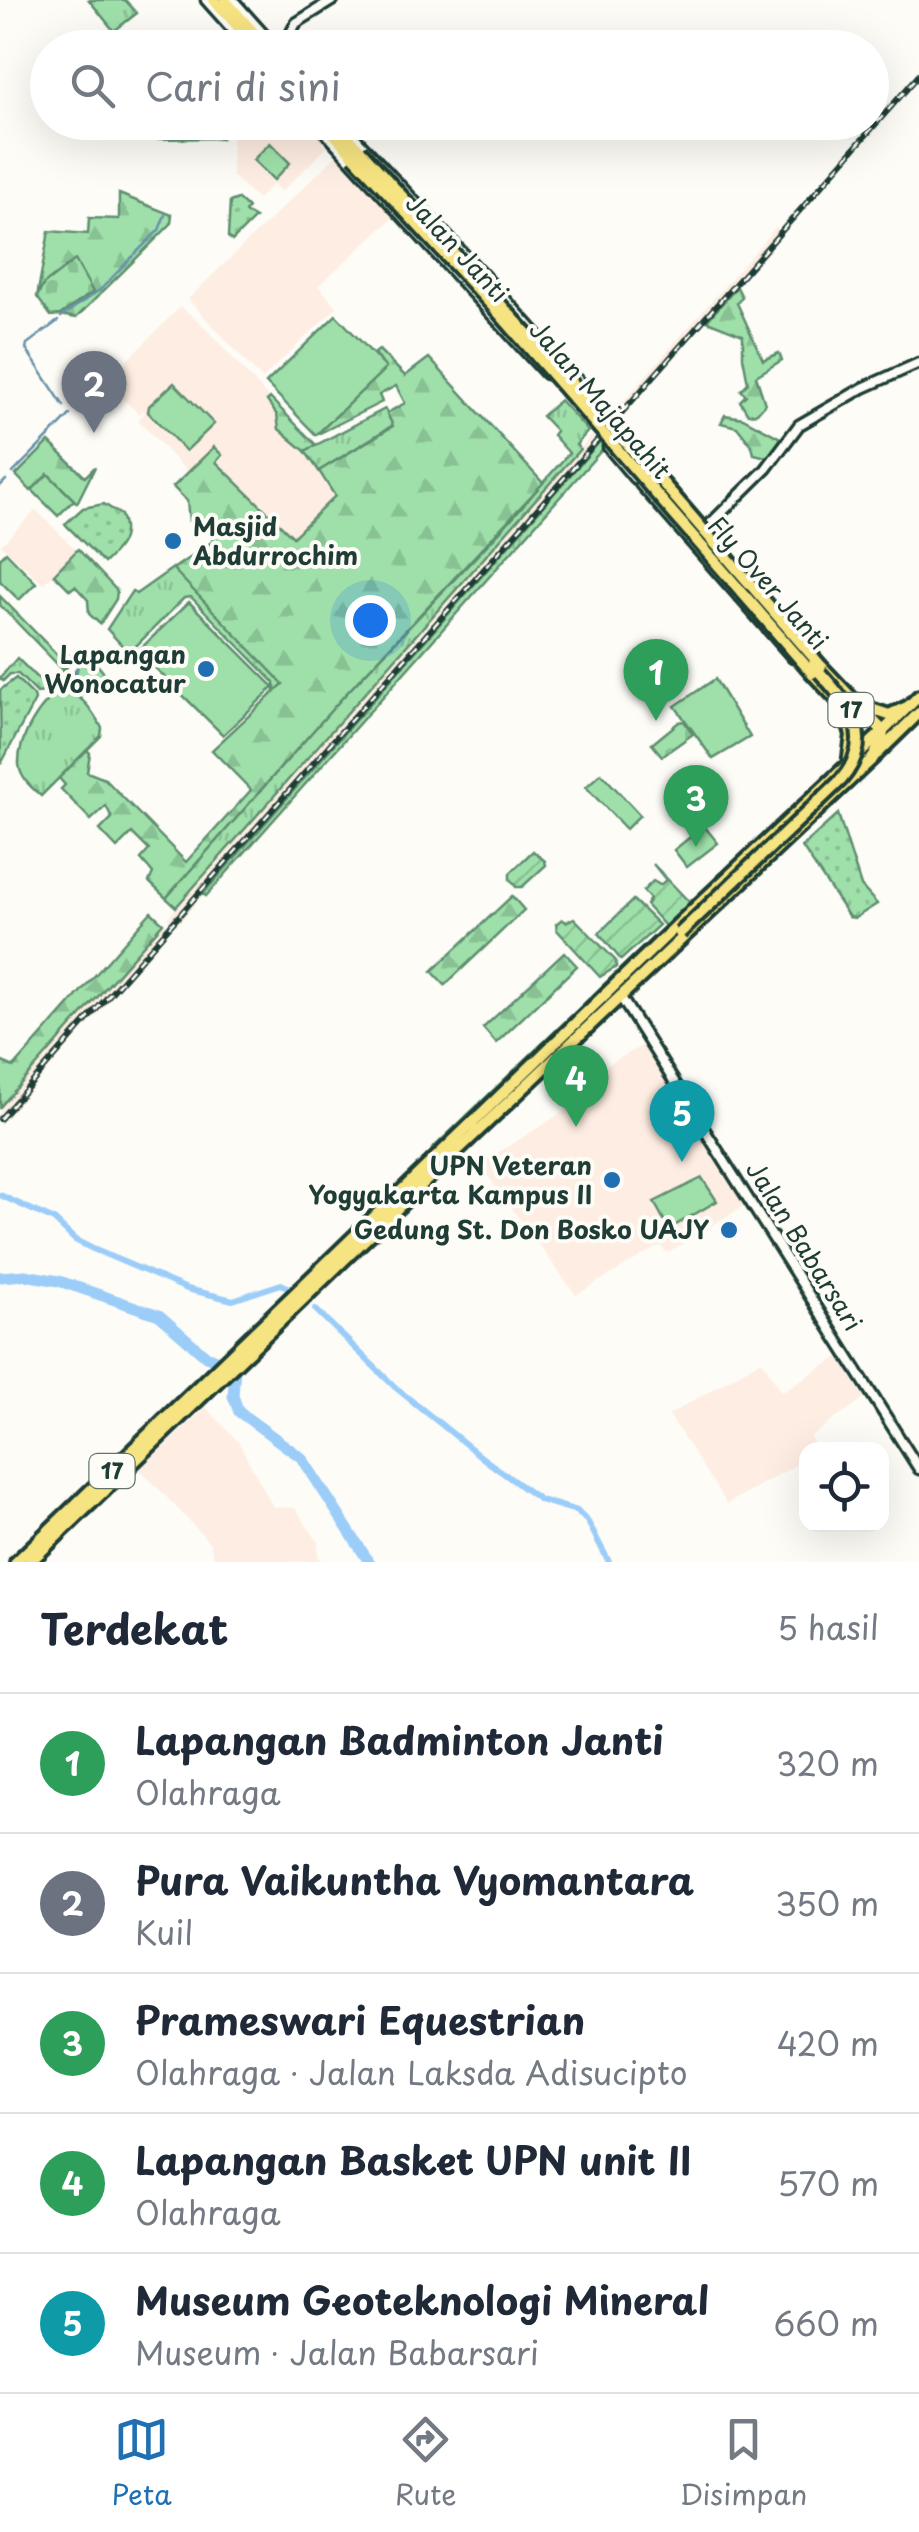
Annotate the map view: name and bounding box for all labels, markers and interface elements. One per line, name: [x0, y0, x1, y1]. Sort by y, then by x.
search box: [30, 30, 889, 140]
text: Cari di sini: [145, 57, 341, 114]
icon: search: [65, 58, 120, 113]
street label: Jalan Janti: [397, 184, 518, 310]
street label: Jalan Majapahit: [521, 312, 681, 487]
pin: 2: [62, 350, 126, 433]
place label: Masjid Abdurrochim: [192, 507, 358, 574]
street label: Fly Over Janti: [700, 507, 838, 658]
marker: Masjid Abdurrochim: [162, 530, 184, 552]
your location: [345, 595, 396, 646]
place label: Lapangan Wonocatur: [44, 635, 186, 702]
pin: 1: [624, 638, 688, 721]
marker: Lapangan Wonocatur: [195, 658, 217, 680]
road number: 17: [828, 693, 874, 727]
pin: 3: [664, 764, 728, 847]
pin: 4: [544, 1044, 608, 1127]
pin: 5: [650, 1080, 714, 1162]
place label: UPN Veteran Yogyakarta Kampus II: [308, 1146, 592, 1213]
street label: Jalan Babarsari: [737, 1153, 872, 1338]
marker: UPN Veteran Yogyakarta Kampus II: [601, 1169, 623, 1191]
place label: Gedung St. Don Bosko UAJY: [354, 1210, 709, 1248]
marker: Gedung St. Don Bosko UAJY: [718, 1219, 740, 1241]
map controls: [799, 1442, 889, 1532]
button: locate: [799, 1442, 889, 1532]
road number: 17: [90, 1454, 134, 1488]
text: Terdekat: [40, 1596, 228, 1659]
text: 5 hasil: [777, 1603, 879, 1651]
text: Lapangan Badminton Janti: [135, 1711, 664, 1768]
text: 1: [65, 1739, 80, 1787]
text: 320 m: [776, 1739, 879, 1787]
text: Olahraga: [135, 1768, 280, 1816]
text: Pura Vaikuntha Vyomantara: [135, 1851, 694, 1908]
text: 2: [61, 1879, 84, 1927]
text: 350 m: [775, 1879, 879, 1927]
text: Kuil: [135, 1908, 193, 1956]
text: Prameswari Equestrian: [135, 1991, 585, 2048]
text: 3: [62, 2019, 83, 2067]
text: 420 m: [777, 2019, 879, 2067]
text: Olahraga · Jalan Laksda Adisucipto: [135, 2048, 688, 2096]
text: Lapangan Basket UPN unit II: [135, 2131, 691, 2188]
text: 4: [62, 2159, 83, 2207]
text: 570 m: [777, 2159, 879, 2207]
text: Olahraga: [135, 2188, 280, 2236]
text: Museum Geoteknologi Mineral: [135, 2271, 709, 2328]
text: 5: [62, 2299, 83, 2347]
text: 660 m: [773, 2299, 879, 2347]
text: Museum · Jalan Babarsari: [135, 2328, 539, 2376]
tab: Peta: [112, 2412, 172, 2515]
tab: Rute: [395, 2412, 457, 2515]
tab: Disimpan: [680, 2412, 807, 2515]

